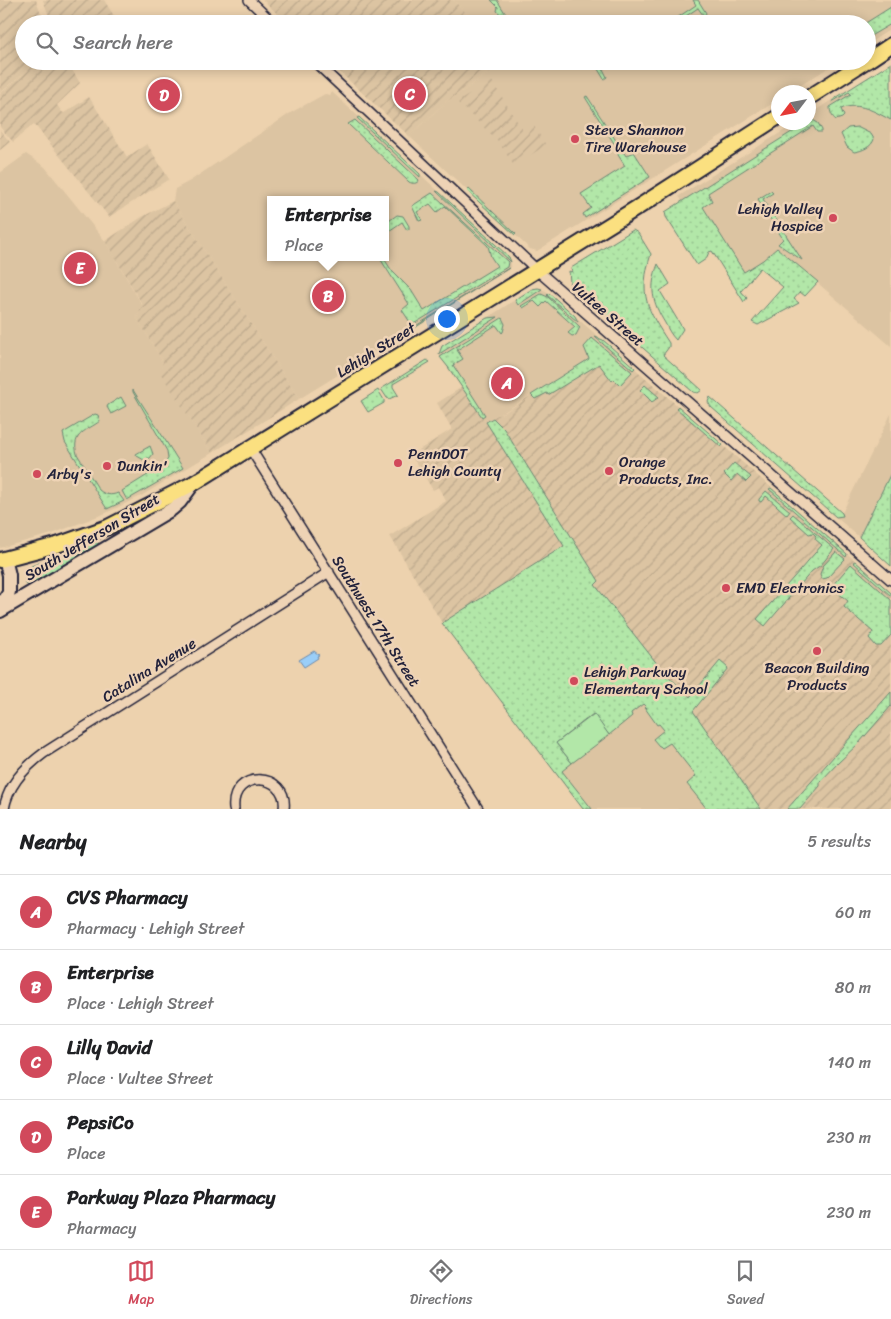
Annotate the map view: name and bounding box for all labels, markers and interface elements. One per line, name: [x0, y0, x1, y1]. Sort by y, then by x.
search box: [15, 15, 876, 70]
text: Search here: [73, 26, 173, 59]
icon: search: [33, 29, 61, 57]
pin: C: [394, 75, 426, 113]
pin: D: [148, 76, 180, 114]
north arrow: [771, 85, 816, 130]
place label: Steve Shannon Tire Warehouse: [585, 117, 687, 160]
marker: Steve Shannon Tire Warehouse: [569, 133, 581, 145]
popup: [267, 196, 389, 261]
place label: Lehigh Valley Hospice: [738, 196, 823, 239]
text: Enterprise: [285, 198, 371, 231]
marker: Lehigh Valley Hospice: [827, 212, 839, 224]
text: Place: [285, 231, 323, 260]
pin: E: [64, 249, 96, 287]
street label: Vultee Street: [566, 275, 651, 353]
pin: B: [312, 277, 344, 315]
your location: [434, 306, 460, 332]
street label: Lehigh Street: [331, 315, 422, 385]
pin: A: [491, 364, 523, 402]
place label: PennDOT Lehigh County: [408, 441, 501, 484]
place label: Orange Products, Inc.: [619, 449, 713, 492]
place label: Dunkin': [117, 453, 168, 479]
marker: PennDOT Lehigh County: [392, 457, 404, 469]
marker: Dunkin': [101, 460, 113, 472]
place label: Arby's: [46, 461, 91, 487]
marker: Orange Products, Inc.: [603, 465, 615, 477]
marker: Arby's: [31, 468, 43, 480]
street label: South Jefferson Street: [19, 486, 165, 588]
street label: Southwest 17th Street: [325, 550, 427, 692]
place label: EMD Electronics: [736, 575, 844, 601]
marker: EMD Electronics: [720, 582, 732, 594]
street label: Catalina Avenue: [97, 630, 202, 709]
marker: Beacon Building Products: [811, 645, 823, 657]
place label: Beacon Building Products: [764, 655, 870, 698]
place label: Lehigh Parkway Elementary School: [584, 659, 709, 702]
marker: Lehigh Parkway Elementary School: [568, 675, 580, 687]
text: Nearby: [20, 823, 86, 861]
text: 5 results: [807, 827, 871, 856]
text: CVS Pharmacy: [67, 881, 188, 914]
text: A: [31, 898, 41, 927]
text: 60 m: [835, 898, 871, 927]
text: Pharmacy · Lehigh Street: [67, 914, 244, 943]
text: Enterprise: [67, 956, 154, 989]
text: B: [31, 973, 41, 1002]
text: 80 m: [835, 973, 871, 1002]
text: Place · Lehigh Street: [67, 989, 214, 1018]
text: Lilly David: [67, 1031, 152, 1064]
text: C: [31, 1048, 41, 1077]
text: 140 m: [828, 1048, 871, 1077]
text: Place · Vultee Street: [67, 1064, 213, 1093]
text: PepsiCo: [67, 1106, 134, 1139]
text: D: [31, 1123, 41, 1152]
text: 230 m: [826, 1123, 871, 1152]
text: Place: [67, 1139, 106, 1168]
text: Parkway Plaza Pharmacy: [67, 1181, 275, 1214]
text: E: [32, 1198, 40, 1227]
text: 230 m: [826, 1198, 871, 1227]
text: Pharmacy: [67, 1214, 136, 1243]
tab: Map: [127, 1257, 155, 1312]
tab: Directions: [410, 1257, 472, 1312]
tab: Saved: [727, 1257, 764, 1312]

